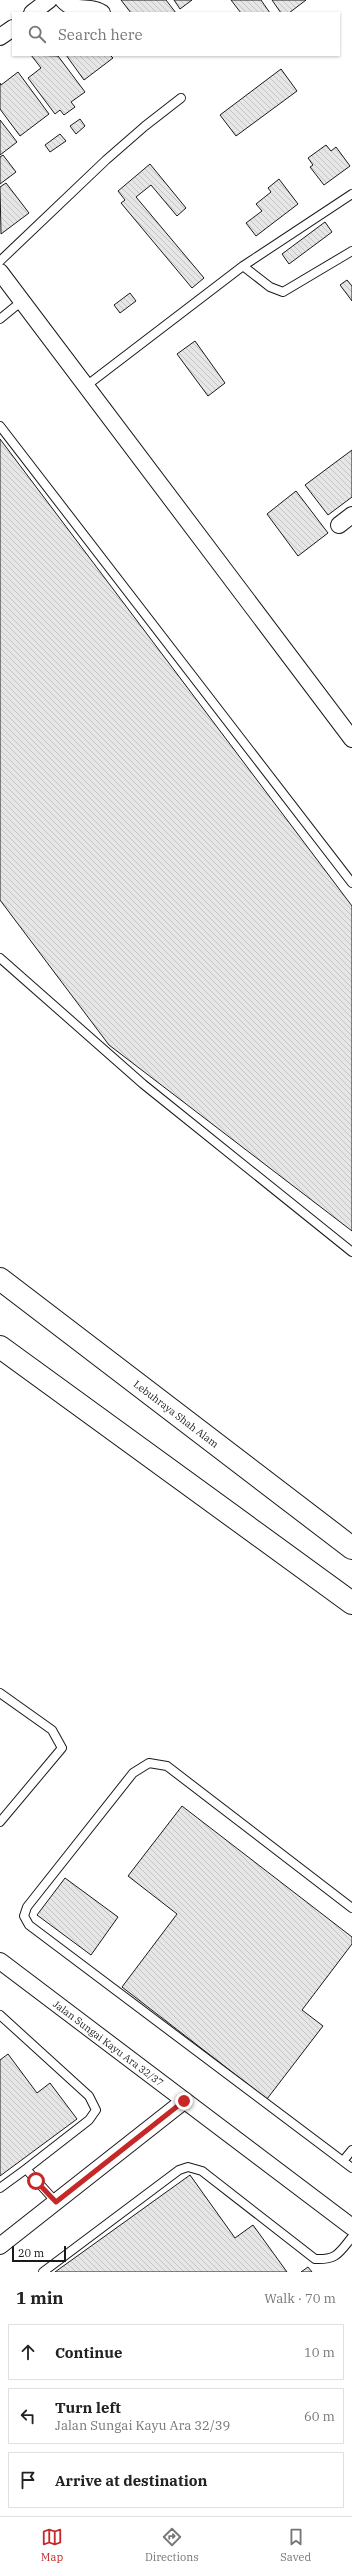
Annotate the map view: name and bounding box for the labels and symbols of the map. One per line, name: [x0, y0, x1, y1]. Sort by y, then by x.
street label: Lebuhraya Shah Alam: [131, 1378, 222, 1451]
street label: Jalan Sungai Kayu Ara 32/37: [50, 1998, 166, 2089]
route end: [175, 2092, 193, 2110]
route start: [27, 2172, 45, 2190]
scale bar: [12, 2244, 66, 2263]

